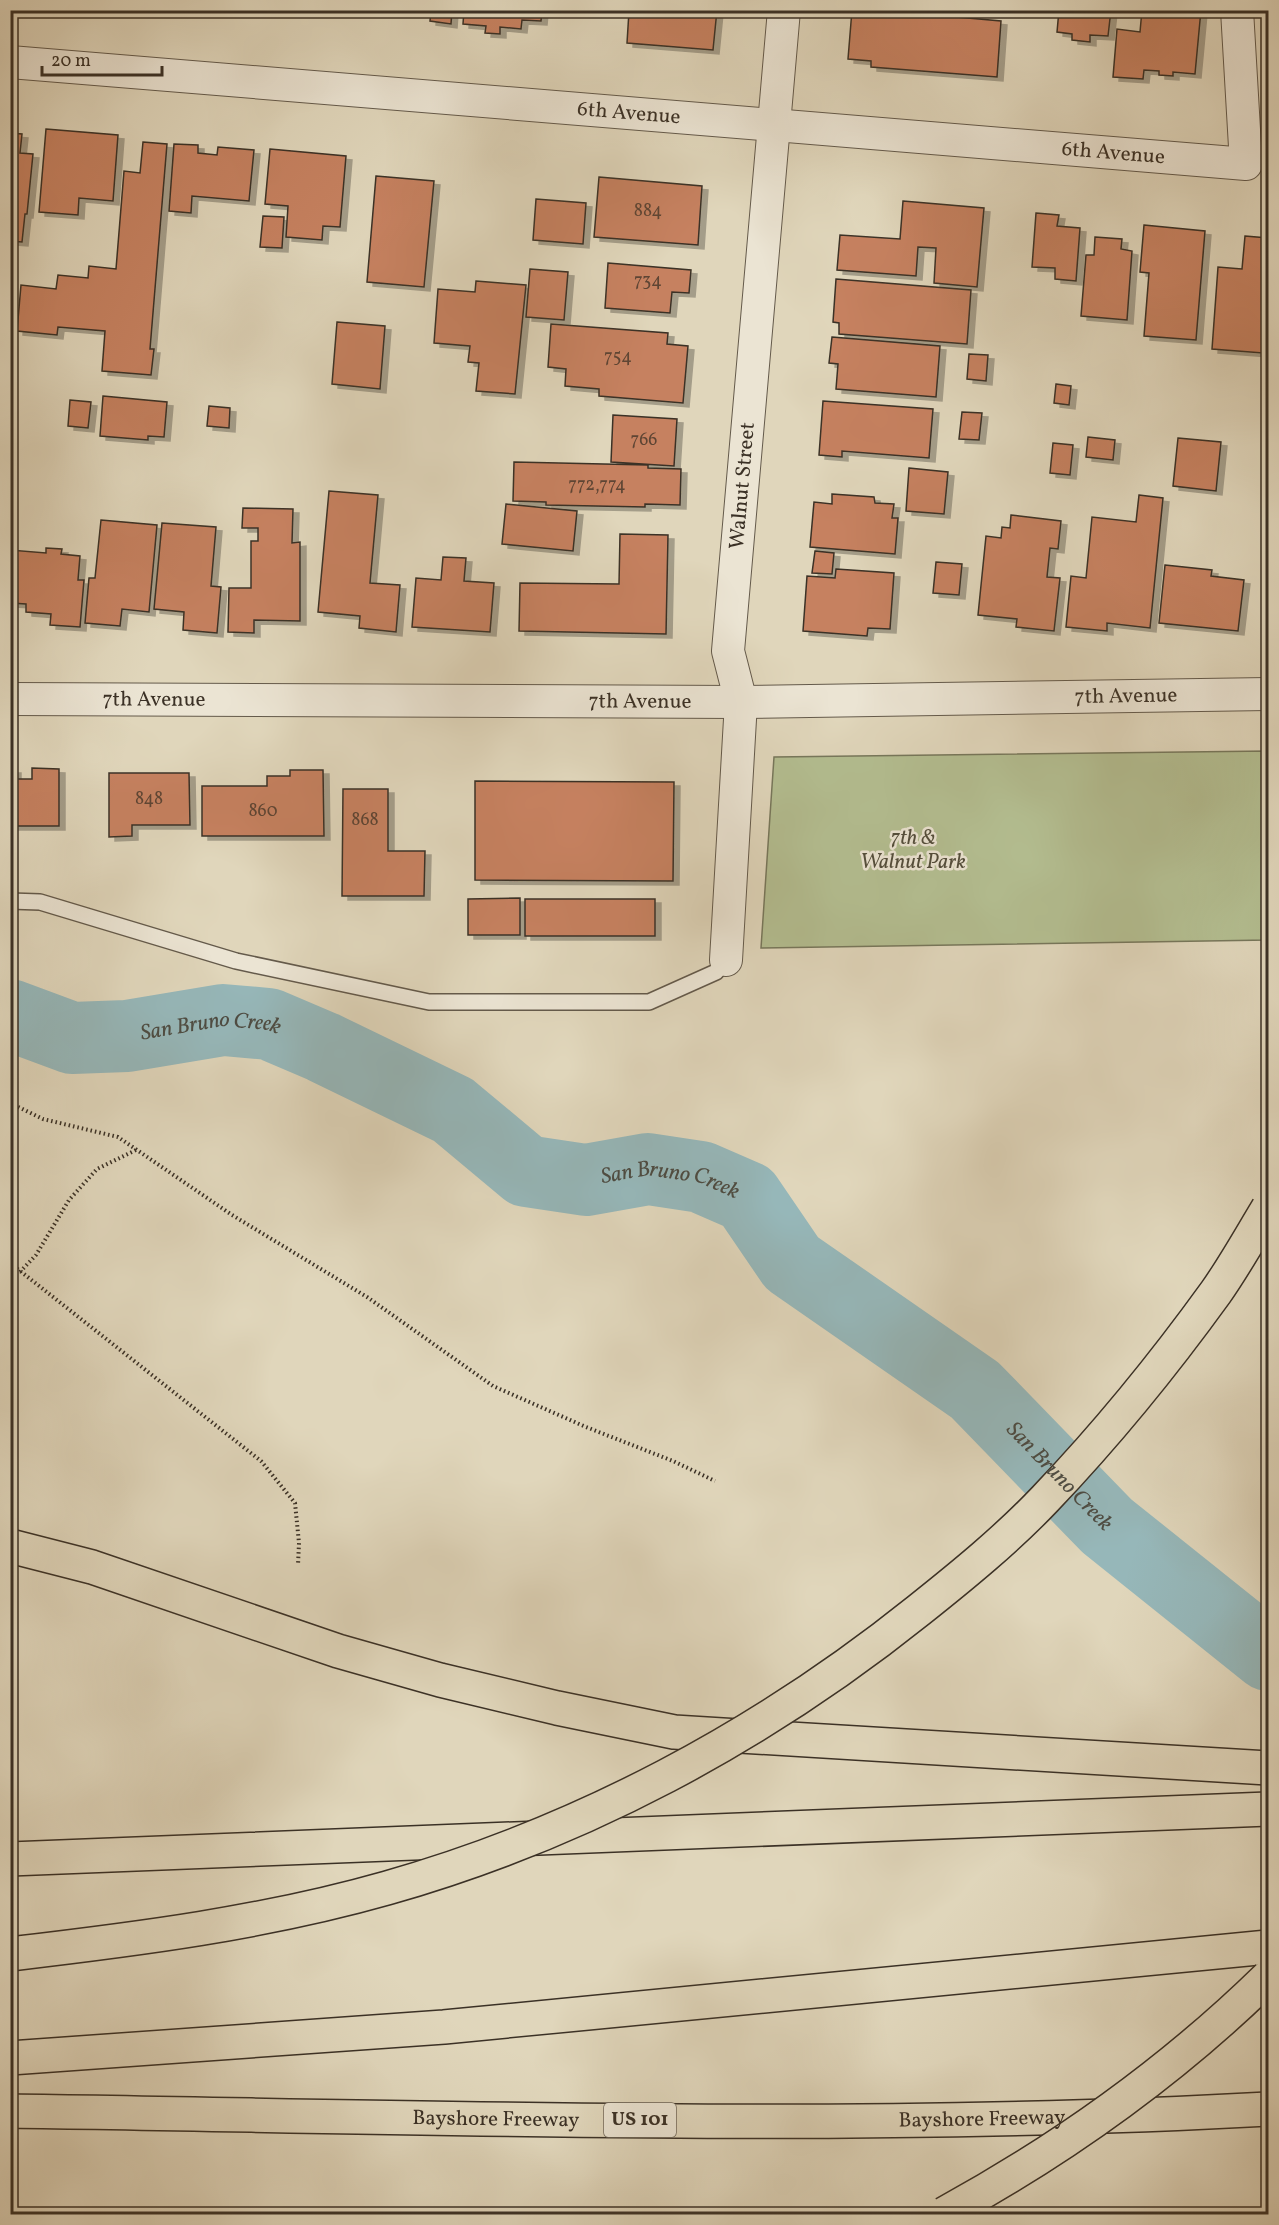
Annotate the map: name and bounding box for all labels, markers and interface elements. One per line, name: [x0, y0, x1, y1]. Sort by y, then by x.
scale bar: [42, 39, 162, 77]
text: 20 m: [51, 49, 91, 74]
street label: 6th Avenue: [576, 94, 682, 132]
street label: 6th Avenue: [1060, 134, 1166, 172]
house number: 884: [634, 199, 662, 224]
house number: 734: [634, 269, 662, 294]
house number: 754: [604, 345, 632, 370]
street label: Walnut Street: [722, 421, 762, 550]
house number: 766: [631, 428, 657, 453]
house number: 772,774: [568, 473, 626, 498]
street label: 7th Avenue: [1074, 681, 1178, 711]
street label: 7th Avenue: [102, 685, 206, 714]
street label: 7th Avenue: [588, 687, 692, 716]
house number: 848: [135, 787, 163, 812]
house number: 860: [248, 799, 278, 824]
house number: 868: [351, 808, 379, 833]
park label: 7th & Walnut Park: [860, 824, 966, 877]
water label: San Bruno Creek: [138, 1004, 286, 1049]
water label: San Bruno Creek: [599, 1153, 745, 1207]
water label: San Bruno Creek: [999, 1415, 1120, 1539]
street label: Bayshore Freeway: [412, 2103, 580, 2135]
road number: US 101: [604, 2103, 676, 2137]
street label: Bayshore Freeway: [898, 2103, 1067, 2135]

